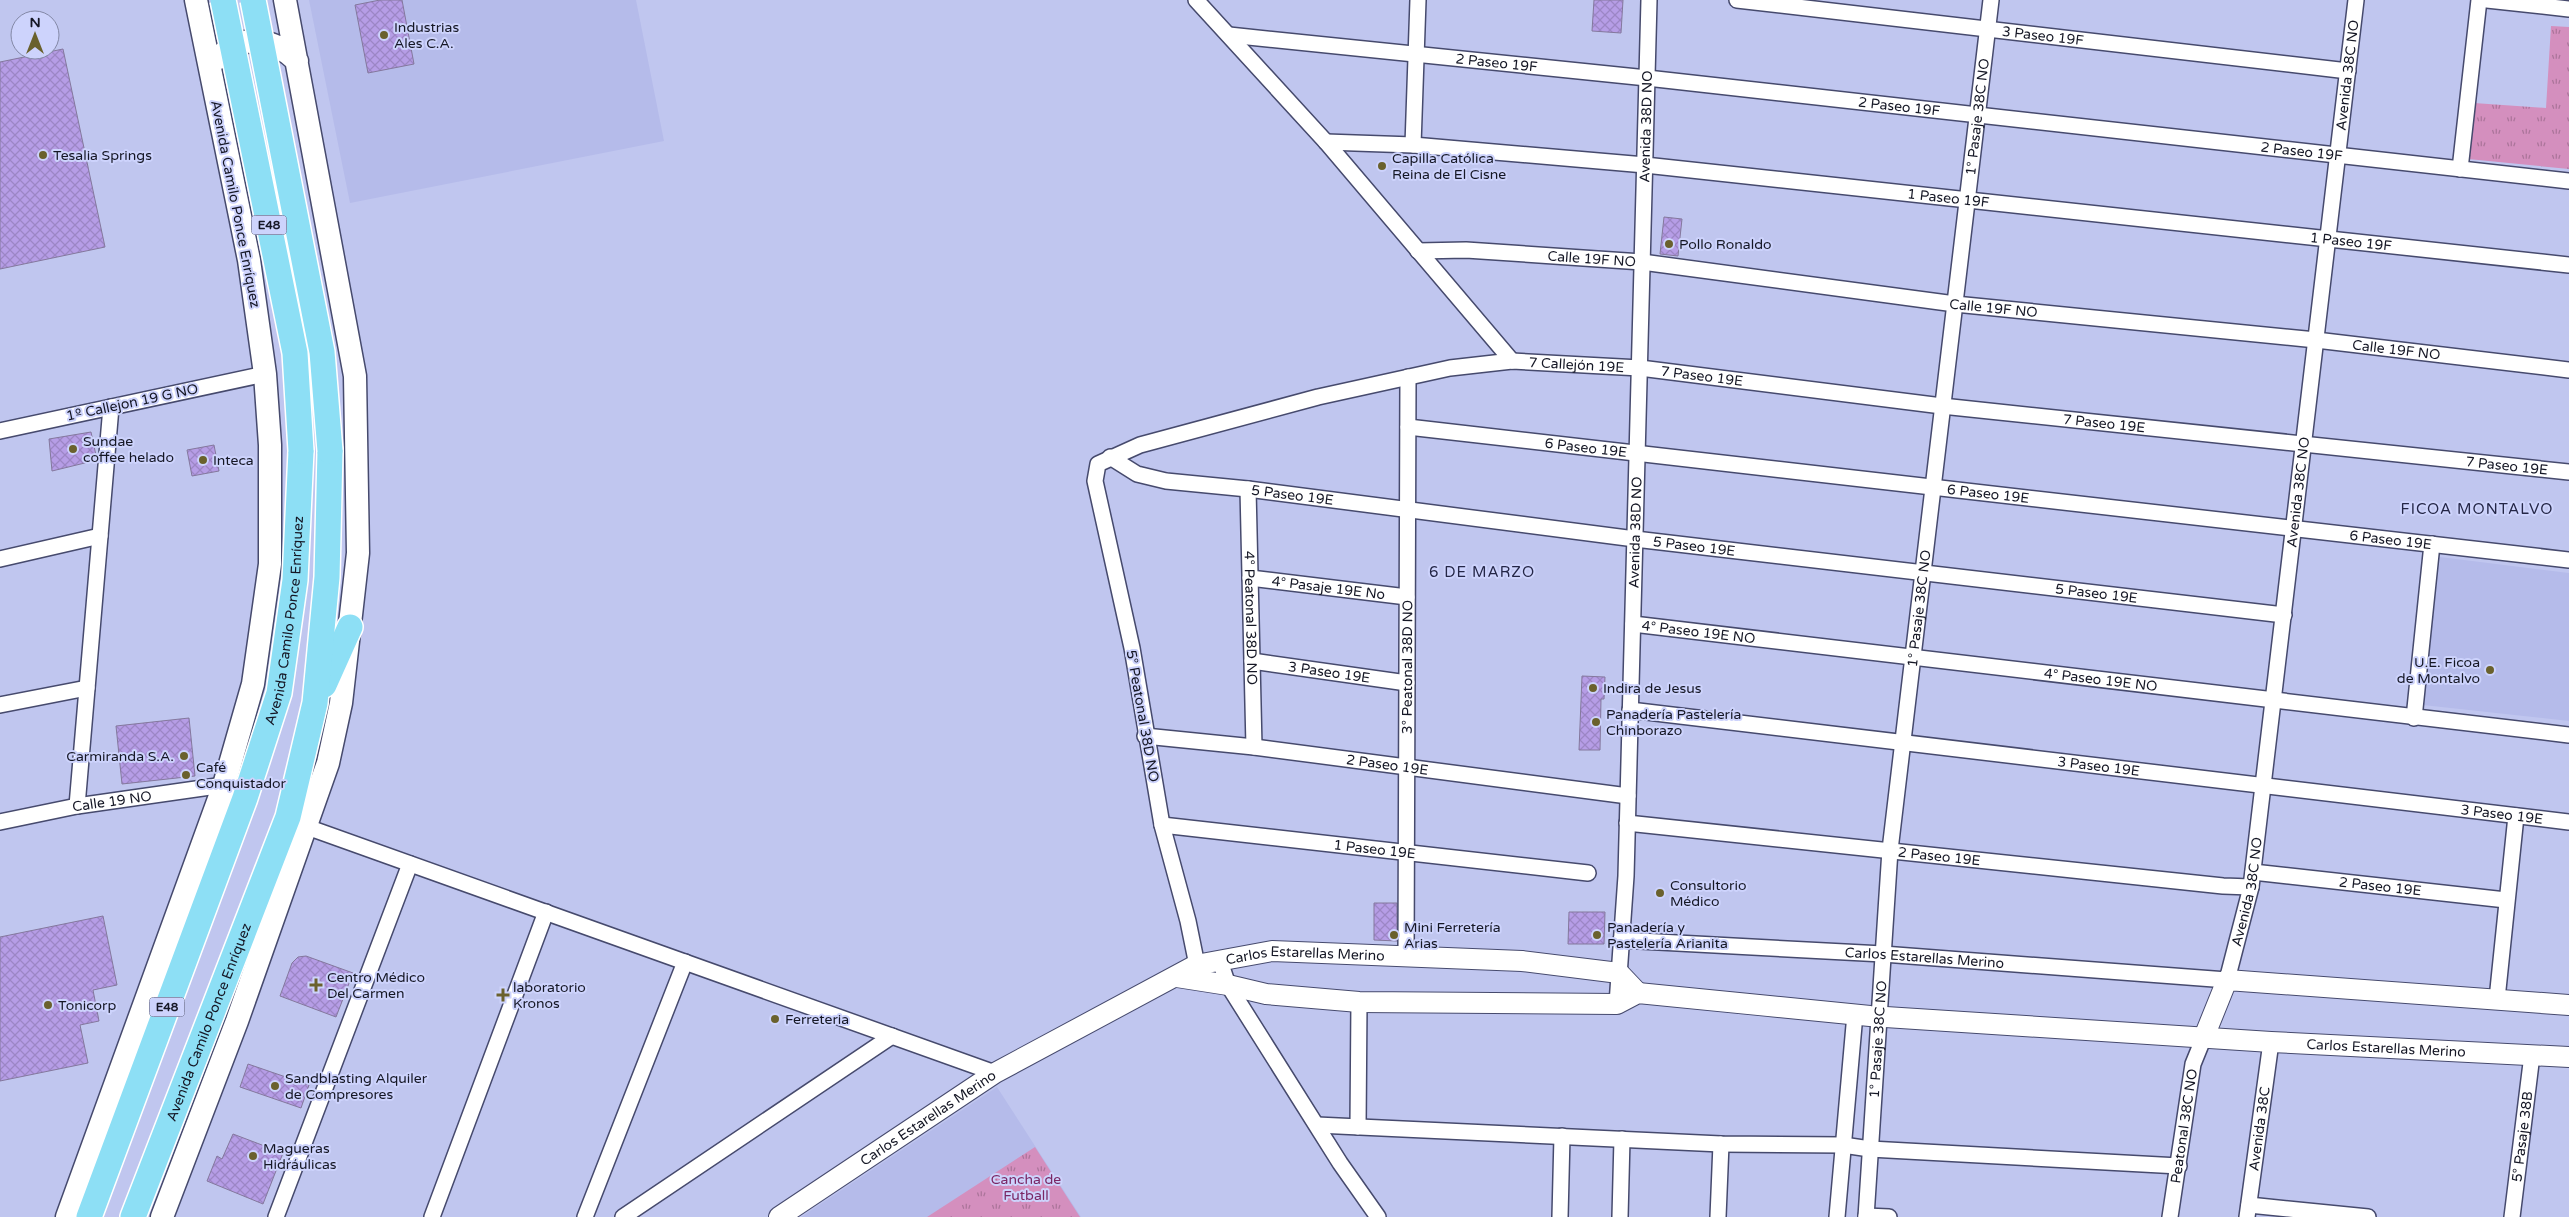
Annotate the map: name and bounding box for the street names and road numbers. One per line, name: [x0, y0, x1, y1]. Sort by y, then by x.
street label: Avenida 38C NO: [2333, 19, 2363, 131]
street label: 3 Paseo 19F: [2001, 23, 2085, 49]
street label: 2 Paseo 19F: [1455, 50, 1539, 76]
street label: 1° Pasaje 38C NO: [1962, 57, 1993, 177]
street label: Avenida 38D NO: [1636, 70, 1656, 183]
street label: 2 Paseo 19F: [1857, 94, 1941, 120]
street label: Avenida Camilo Ponce Enríquez: [207, 99, 264, 309]
street label: 2 Paseo 19F: [2260, 139, 2344, 165]
street label: 1 Paseo 19F: [1906, 185, 1991, 211]
road number: E48: [252, 216, 286, 234]
street label: 1 Paseo 19F: [2309, 229, 2393, 255]
street label: Calle 19F NO: [1547, 248, 1636, 271]
street label: Calle 19F NO: [1948, 295, 2038, 321]
street label: Calle 19F NO: [2351, 336, 2441, 364]
street label: 7 Callejón 19E: [1528, 354, 1625, 376]
street label: 7 Paseo 19E: [1660, 363, 1744, 390]
street label: 1º Callejon 19 G NO: [65, 380, 200, 425]
street label: 7 Paseo 19E: [2062, 411, 2146, 436]
street label: 6 Paseo 19E: [1544, 435, 1628, 461]
street label: Avenida 38C NO: [2283, 436, 2313, 548]
street label: 7 Paseo 19E: [2465, 453, 2549, 479]
street label: Avenida 38D NO: [1626, 476, 1645, 589]
street label: 6 Paseo 19E: [1946, 481, 2030, 507]
street label: 5 Paseo 19E: [1250, 482, 1335, 509]
street label: Avenida Camilo Ponce Enríquez: [261, 516, 307, 727]
street label: 6 Paseo 19E: [2348, 527, 2433, 553]
street label: 5 Paseo 19E: [1652, 533, 1736, 560]
street label: 1° Pasaje 38C NO: [1904, 549, 1935, 668]
street label: 4° Peatonal 38D NO: [1240, 551, 1261, 685]
street label: 4° Pasaje 19E No: [1271, 573, 1386, 603]
street label: 5 Paseo 19E: [2054, 580, 2139, 607]
street label: 3° Peatonal 38D NO: [1399, 600, 1416, 734]
street label: 4° Paseo 19E NO: [1641, 617, 1756, 647]
street label: 5° Peatonal 38D NO: [1123, 649, 1163, 784]
street label: 3 Paseo 19E: [1287, 658, 1371, 687]
street label: 4° Paseo 19E NO: [2043, 665, 2158, 695]
street label: 2 Paseo 19E: [1345, 751, 1429, 779]
street label: 3 Paseo 19E: [2057, 753, 2141, 780]
street label: Calle 19 NO: [71, 787, 153, 816]
street label: 3 Paseo 19E: [2460, 801, 2544, 828]
street label: 1 Paseo 19E: [1333, 836, 1417, 863]
street label: Avenida 38C NO: [2228, 836, 2266, 948]
street label: 2 Paseo 19E: [1897, 844, 1981, 869]
street label: 2 Paseo 19E: [2338, 874, 2422, 900]
street label: Avenida Camilo Ponce Enríquez: [163, 921, 255, 1124]
street label: Carlos Estarellas Merino: [1224, 943, 1385, 968]
street label: Carlos Estarellas Merino: [1844, 944, 2005, 972]
street label: 1° Pasaje 38C NO: [1866, 980, 1890, 1099]
road number: E48: [150, 998, 184, 1016]
street label: Carlos Estarellas Merino: [2306, 1036, 2466, 1061]
street label: Carlos Estarellas Merino: [857, 1067, 999, 1169]
street label: Peatonal 38C NO: [2167, 1068, 2201, 1185]
street label: Avenida 38C: [2245, 1085, 2274, 1172]
street label: 5° Pasaje 38B: [2508, 1090, 2536, 1183]

